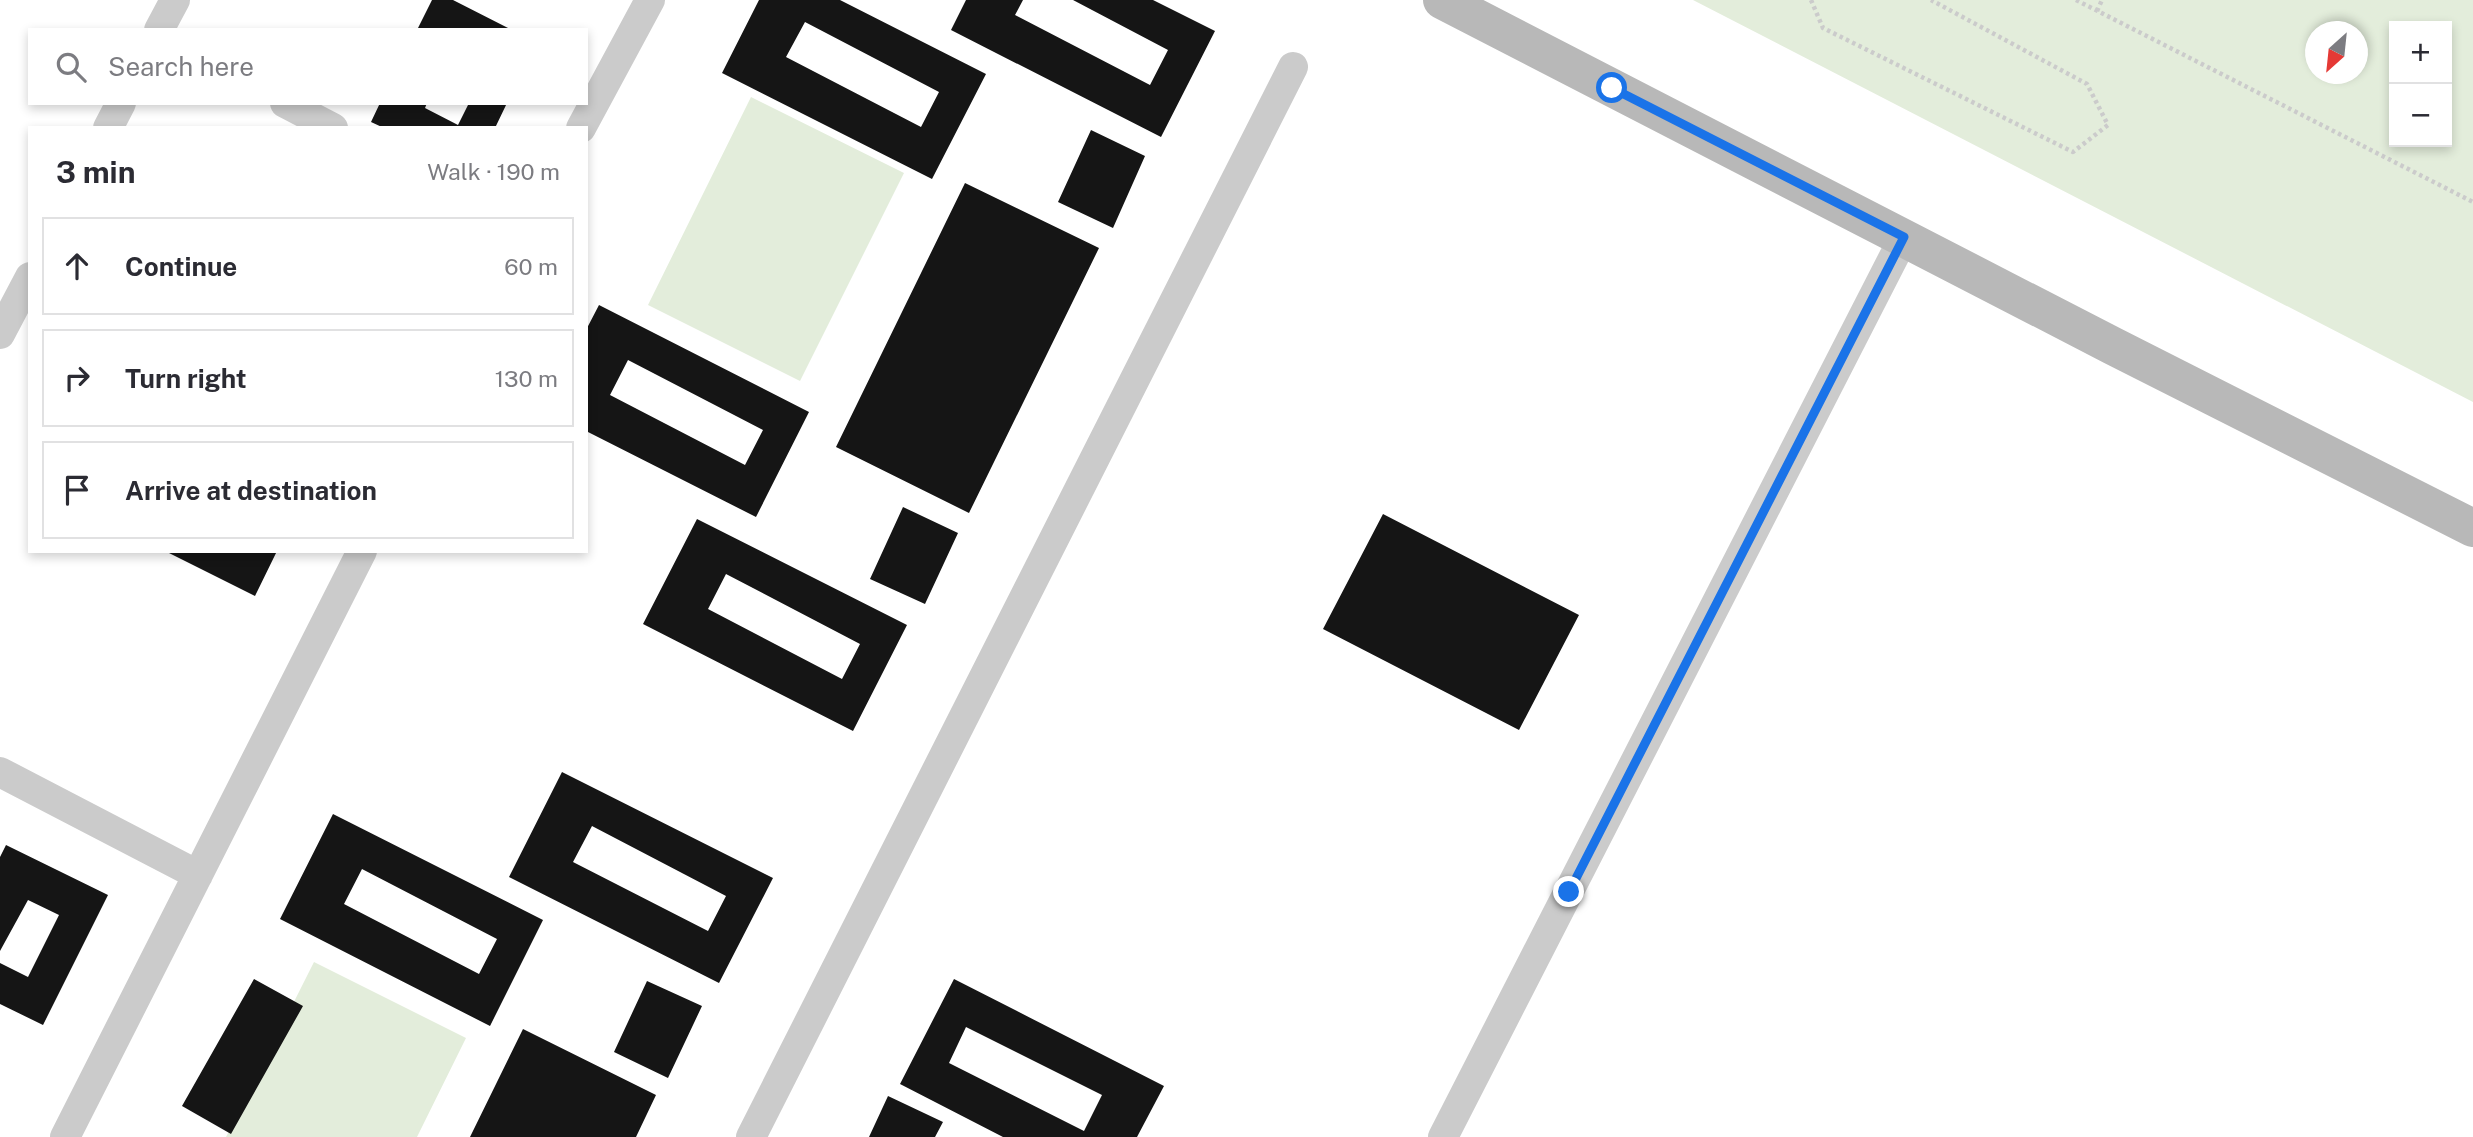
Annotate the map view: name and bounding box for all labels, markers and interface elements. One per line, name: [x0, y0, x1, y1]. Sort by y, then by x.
north arrow: [2305, 21, 2368, 84]
map controls: [2389, 21, 2452, 147]
button: +: [2389, 21, 2452, 84]
search box: [28, 28, 588, 105]
icon: search: [52, 48, 90, 86]
text: Search here: [108, 51, 254, 82]
route start: [1596, 72, 1627, 103]
button: −: [2389, 84, 2452, 147]
text: 3 min: [56, 154, 135, 190]
text: Walk · 190 m: [427, 158, 560, 185]
icon: ahead: [58, 247, 96, 285]
text: Continue: [125, 251, 237, 282]
text: 60 m: [504, 253, 558, 280]
icon: right: [58, 359, 96, 397]
text: Turn right: [125, 363, 247, 394]
text: 130 m: [495, 365, 558, 392]
icon: arrive: [58, 471, 96, 509]
text: Arrive at destination: [125, 475, 377, 506]
route end: [1553, 876, 1584, 907]

